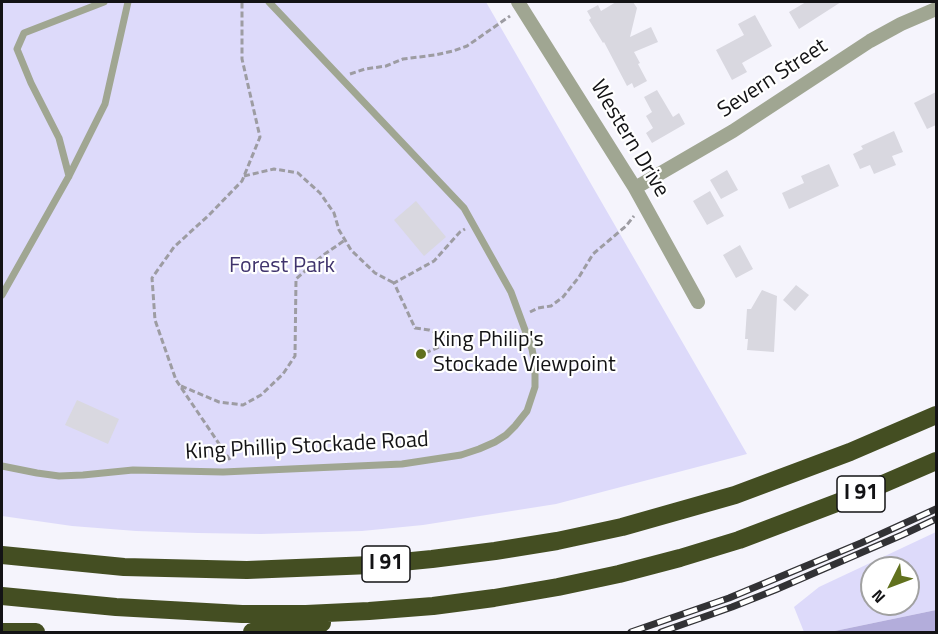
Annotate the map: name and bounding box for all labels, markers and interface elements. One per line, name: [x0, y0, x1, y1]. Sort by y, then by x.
street label: Severn Street: [713, 34, 833, 124]
street label: Western Drive: [584, 76, 674, 202]
park label: Forest Park: [229, 254, 335, 280]
place label: King Philip's Stockade Viewpoint: [433, 328, 616, 380]
marker: King Philip's Stockade Viewpoint: [414, 347, 428, 361]
street label: King Phillip Stockade Road: [185, 427, 429, 467]
road number: I 91: [837, 476, 885, 512]
road number: I 91: [362, 546, 410, 582]
north arrow: [860, 556, 920, 616]
text: N: [865, 585, 891, 609]

